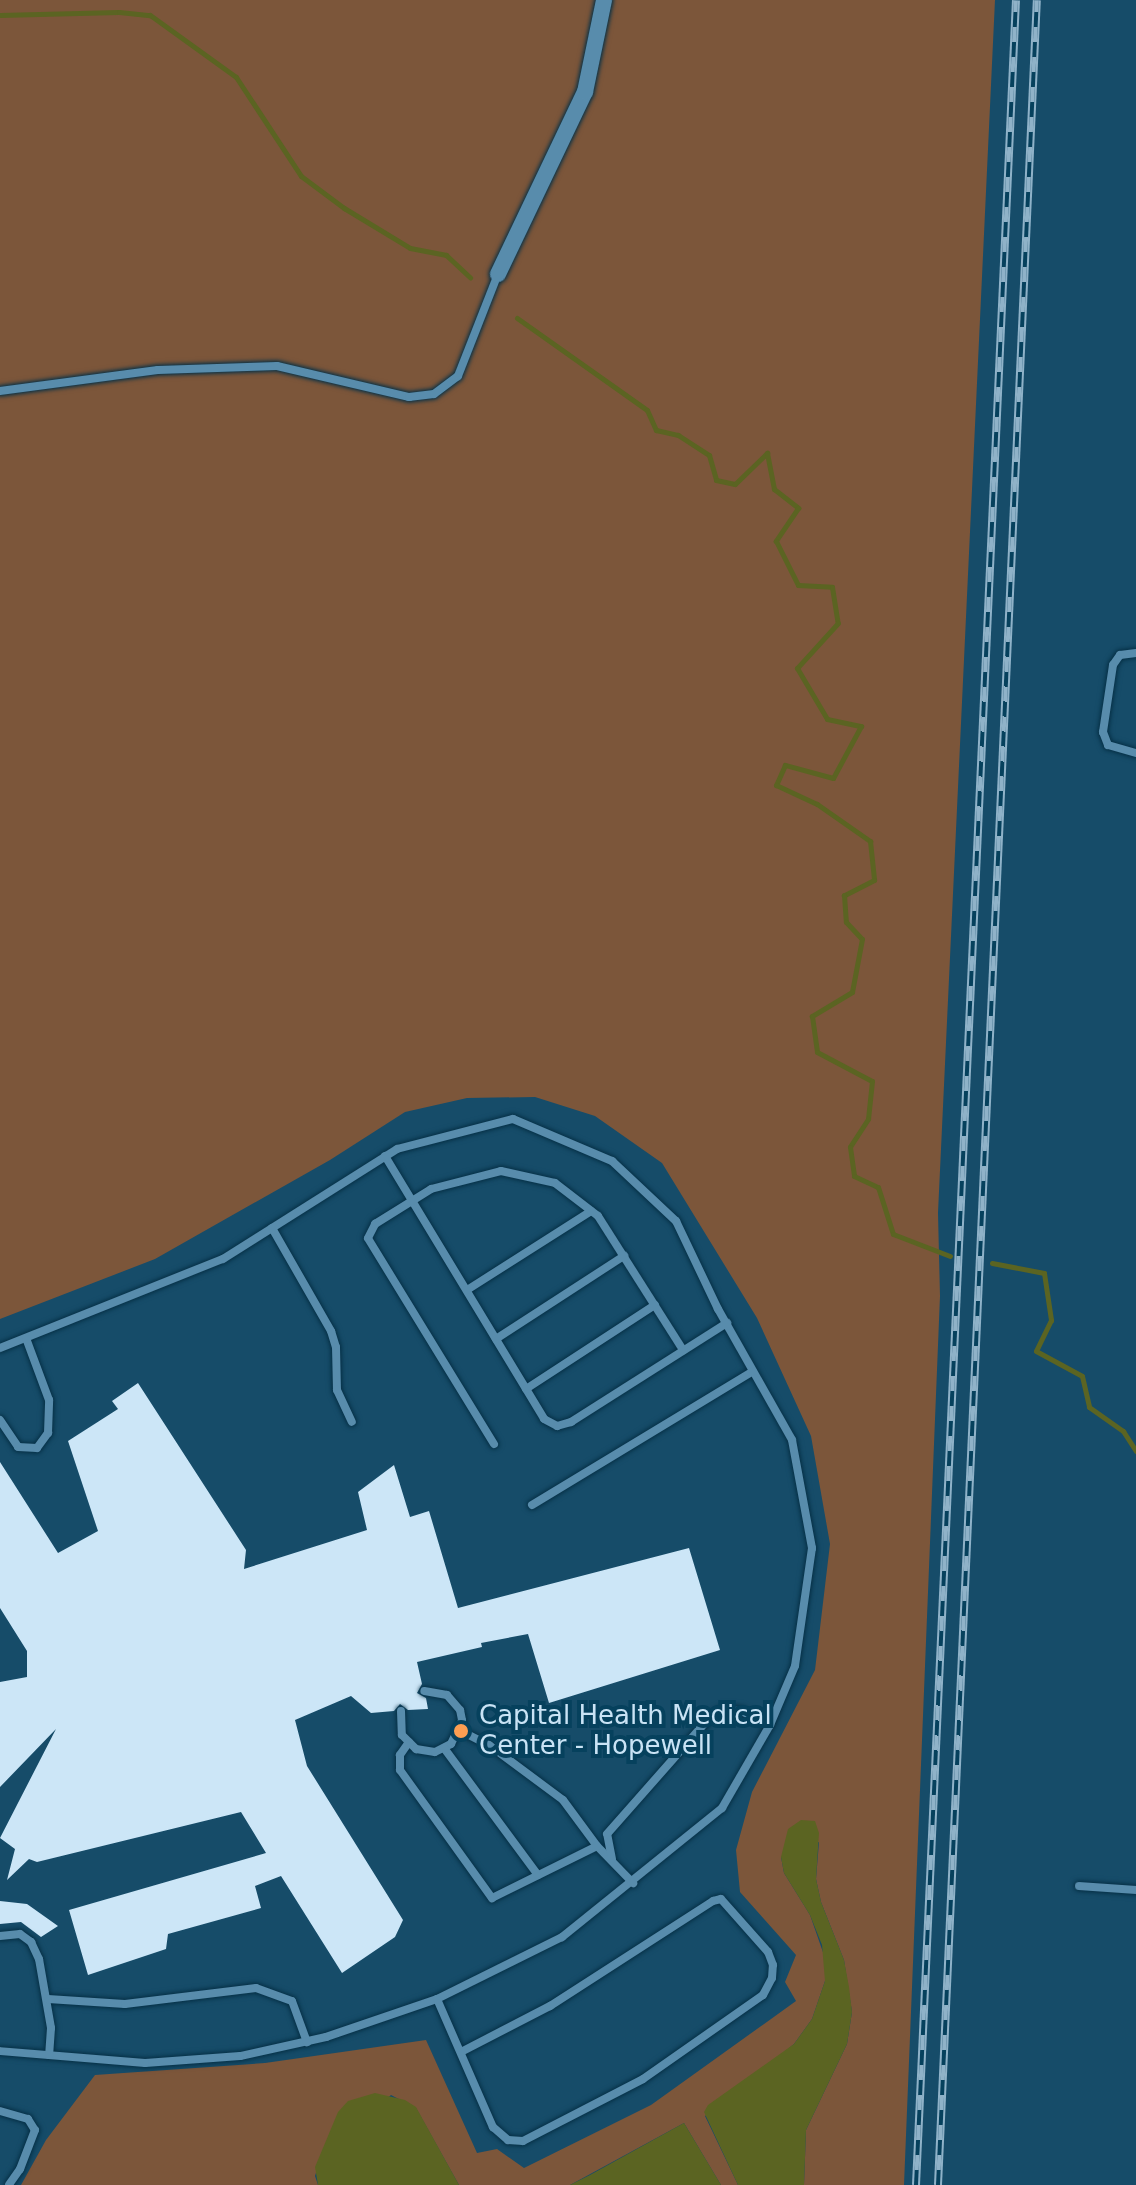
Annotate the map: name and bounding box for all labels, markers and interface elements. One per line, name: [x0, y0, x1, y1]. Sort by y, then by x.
place label: Capital Health Medical Center - Hopewell: [479, 1700, 772, 1762]
marker: Capital Health Medical Center - Hopewell: [450, 1720, 472, 1742]

